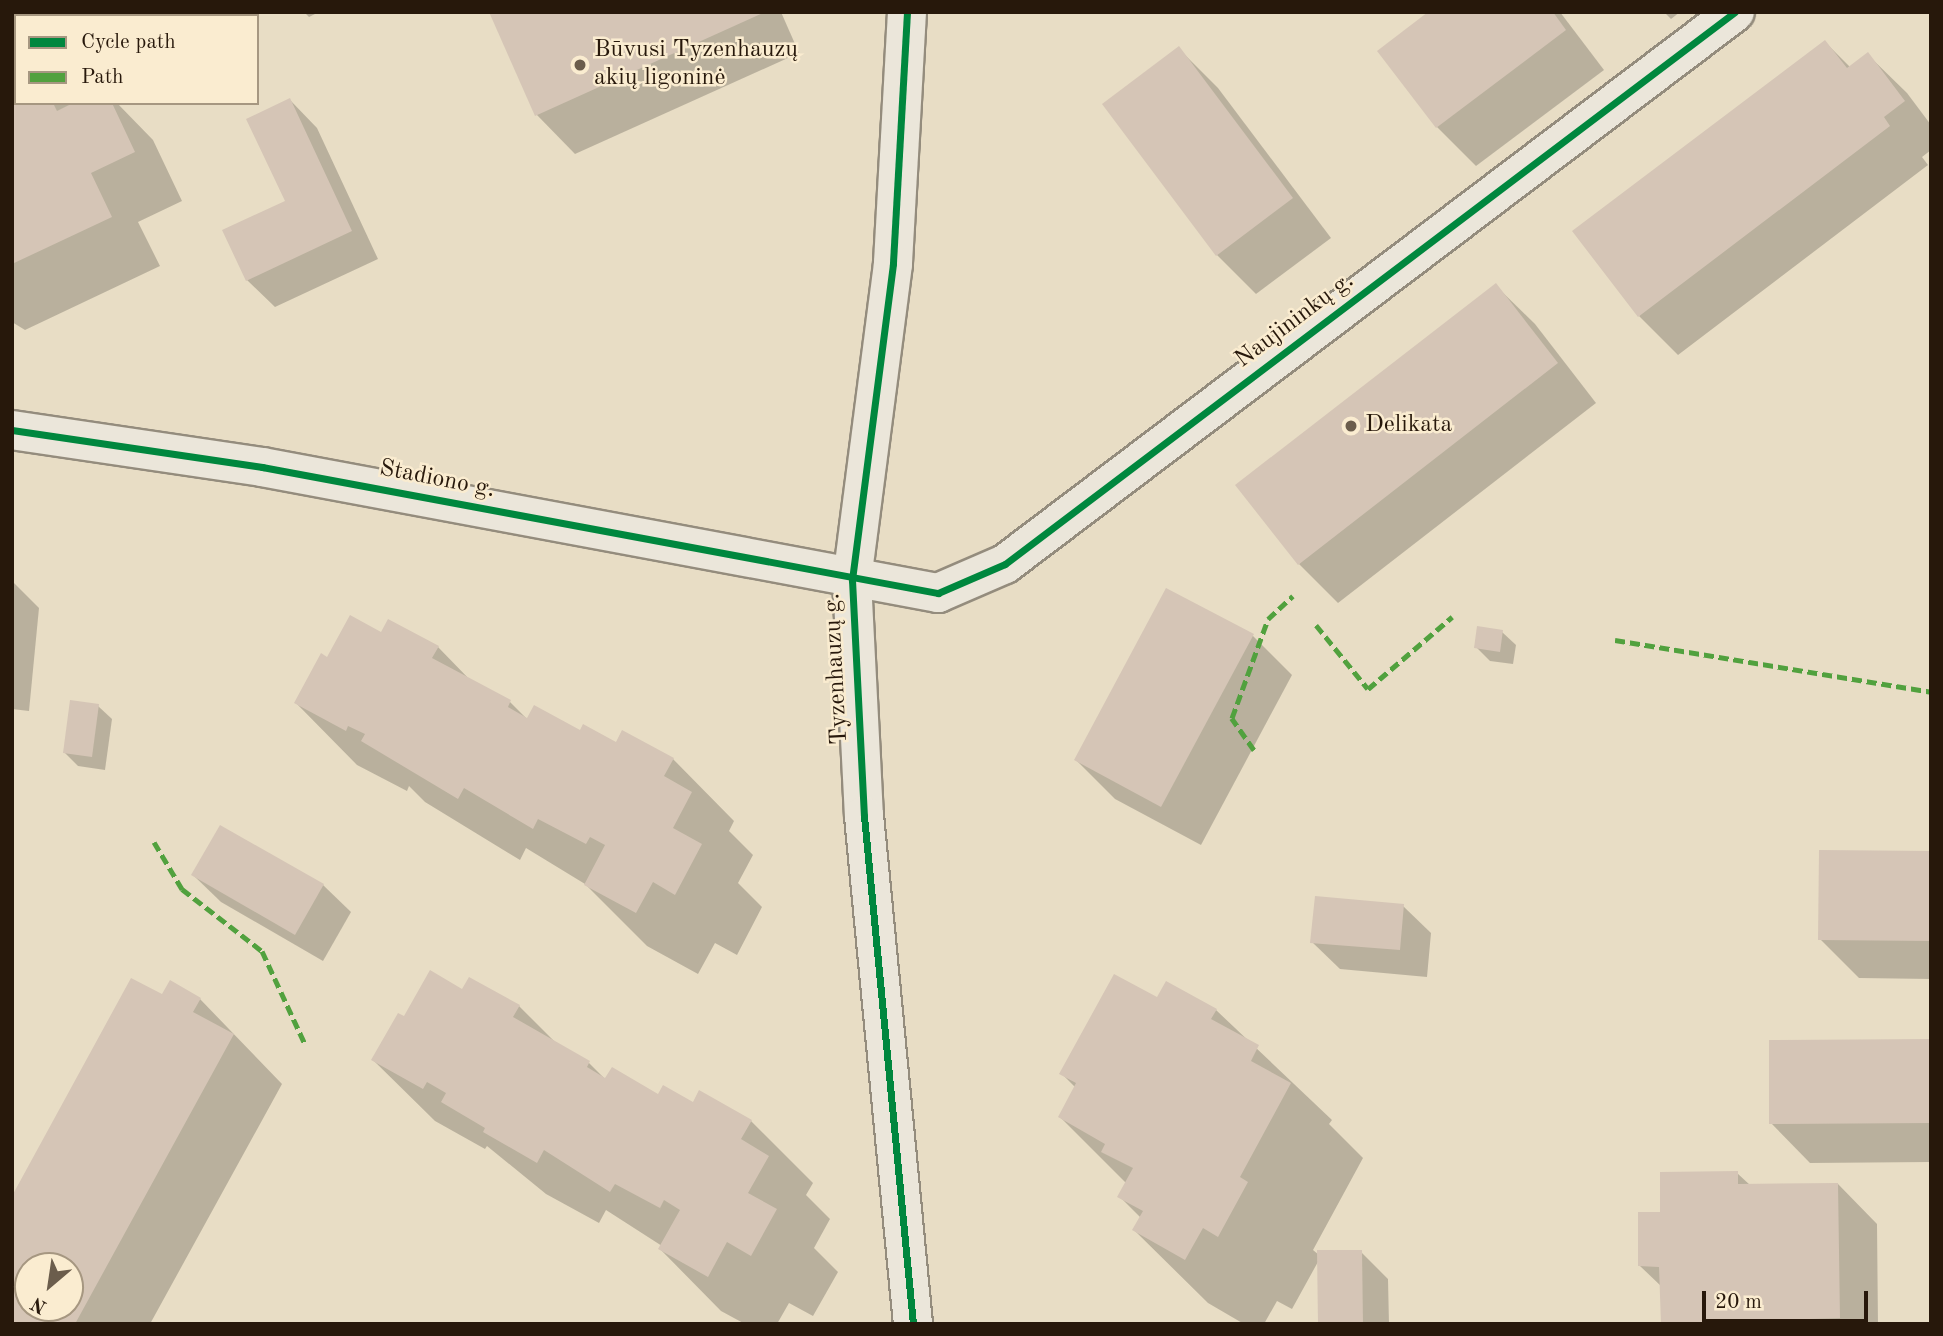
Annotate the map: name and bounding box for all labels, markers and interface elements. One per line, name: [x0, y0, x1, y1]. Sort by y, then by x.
legend: [14, 14, 259, 105]
text: Cycle path: [81, 32, 176, 53]
place label: Būvusi Tyzenhauzų akių ligoninė: [594, 37, 798, 93]
marker: Būvusi Tyzenhauzų akių ligoninė: [572, 57, 588, 73]
text: Path: [81, 67, 124, 88]
street label: Naujininkų g.: [1230, 267, 1360, 375]
place label: Delikata: [1365, 412, 1452, 440]
marker: Delikata: [1343, 418, 1359, 434]
street label: Stadiono g.: [377, 455, 497, 505]
street label: Tyzenhauzų g.: [819, 592, 855, 746]
north arrow: [14, 1252, 84, 1322]
scale bar: [1705, 1276, 1871, 1320]
text: N: [29, 1292, 51, 1316]
text: 20 m: [1715, 1292, 1762, 1313]

